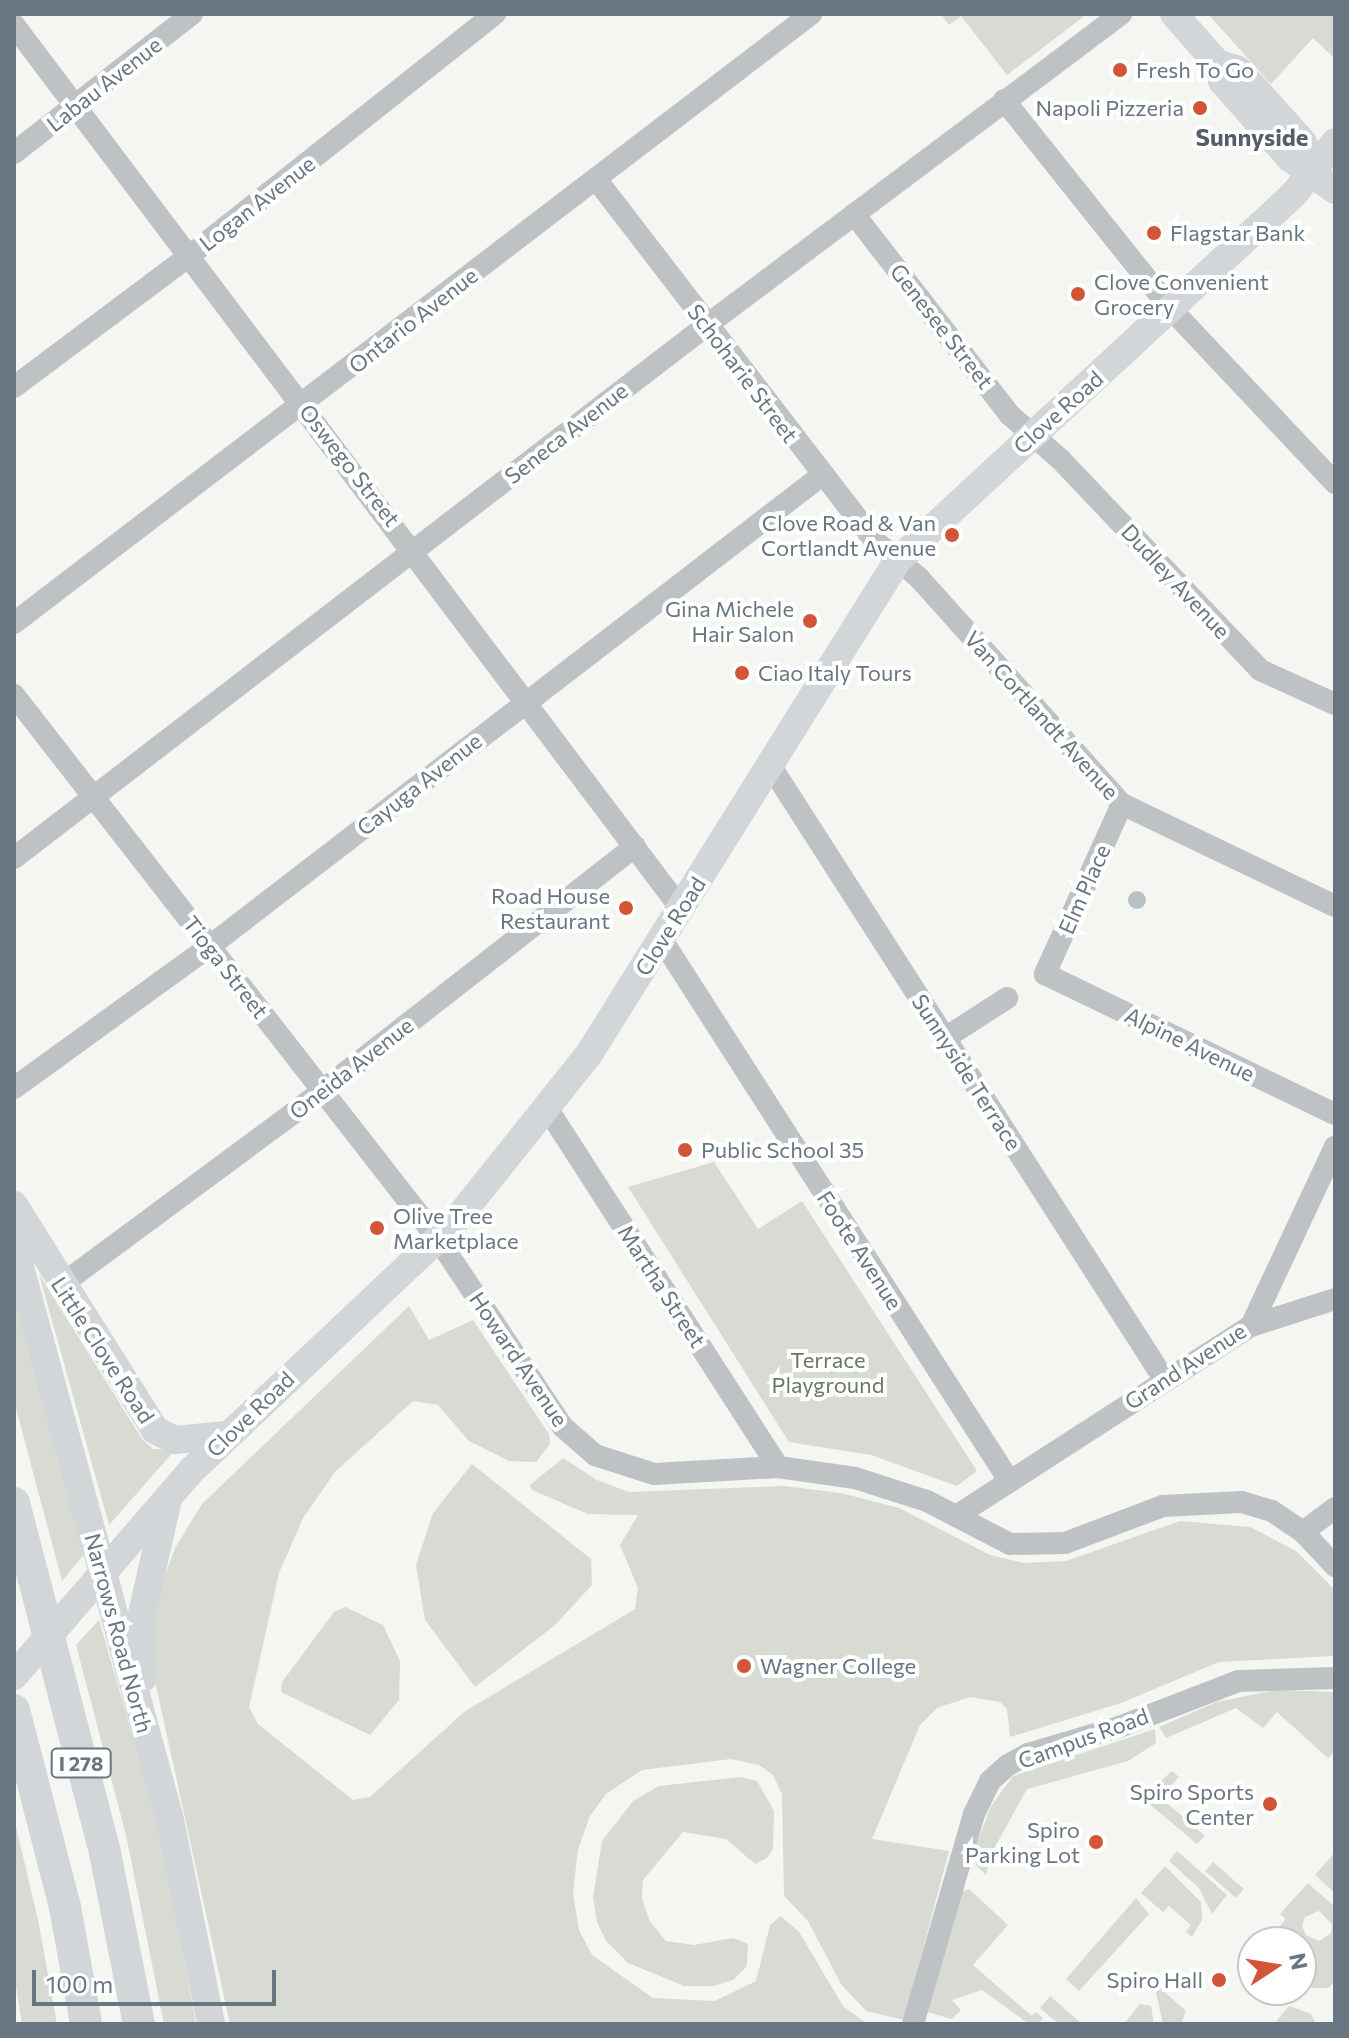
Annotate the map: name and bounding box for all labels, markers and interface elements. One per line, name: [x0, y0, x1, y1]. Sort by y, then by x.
street label: Labau Avenue: [41, 31, 167, 137]
place label: Fresh To Go: [1136, 57, 1254, 83]
marker: Fresh To Go: [1111, 61, 1129, 79]
place label: Napoli Pizzeria: [1035, 95, 1184, 121]
marker: Napoli Pizzeria: [1191, 99, 1209, 117]
district label: Sunnyside: [1196, 123, 1308, 151]
street label: Logan Avenue: [194, 150, 320, 256]
place label: Flagstar Bank: [1170, 220, 1305, 246]
marker: Flagstar Bank: [1145, 224, 1163, 242]
street label: Genesee Street: [885, 258, 999, 394]
street label: Ontario Avenue: [343, 262, 483, 378]
place label: Clove Convenient Grocery: [1094, 268, 1269, 320]
marker: Clove Convenient Grocery: [1069, 285, 1087, 303]
street label: Schoharie Street: [682, 299, 804, 447]
street label: Clove Road: [1008, 365, 1108, 459]
street label: Seneca Avenue: [499, 377, 633, 489]
street label: Oswego Street: [294, 399, 406, 531]
place label: Clove Road & Van Cortlandt Avenue: [761, 509, 936, 560]
street label: Dudley Avenue: [1116, 518, 1236, 644]
marker: Clove Road & Van Cortlandt Avenue: [943, 526, 961, 544]
place label: Gina Michele Hair Salon: [665, 595, 794, 646]
marker: Gina Michele Hair Salon: [801, 612, 819, 630]
street label: Van Cortlandt Avenue: [960, 625, 1124, 805]
place label: Ciao Italy Tours: [758, 660, 912, 686]
marker: Ciao Italy Tours: [733, 664, 751, 682]
street label: Cayuga Avenue: [351, 727, 487, 841]
street label: Elm Place: [1053, 840, 1115, 938]
street label: Clove Road: [629, 872, 711, 980]
place label: Road House Restaurant: [491, 882, 610, 934]
marker: Road House Restaurant: [617, 899, 635, 917]
street label: Tioga Street: [178, 911, 274, 1023]
street label: Sunnyside Terrace: [907, 989, 1027, 1155]
street label: Alpine Avenue: [1121, 1001, 1259, 1087]
street label: Oneida Avenue: [284, 1012, 418, 1124]
place label: Public School 35: [701, 1137, 864, 1163]
marker: Public School 35: [676, 1141, 694, 1159]
street label: Foote Avenue: [812, 1186, 908, 1314]
place label: Olive Tree Marketplace: [393, 1202, 519, 1254]
marker: Olive Tree Marketplace: [368, 1219, 386, 1237]
street label: Martha Street: [613, 1220, 711, 1352]
street label: Little Clove Road: [46, 1272, 160, 1428]
street label: Howard Avenue: [464, 1287, 574, 1431]
street label: Grand Avenue: [1119, 1317, 1251, 1415]
park label: Terrace Playground: [772, 1346, 884, 1398]
street label: Clove Road: [201, 1366, 299, 1462]
street label: Narrows Road North: [80, 1530, 158, 1736]
place label: Wagner College: [760, 1653, 916, 1679]
marker: Wagner College: [735, 1657, 753, 1675]
street label: Campus Road: [1014, 1702, 1152, 1774]
road number: I 278: [49, 1747, 113, 1779]
place label: Spiro Sports Center: [1130, 1778, 1254, 1830]
marker: Spiro Sports Center: [1261, 1795, 1279, 1813]
place label: Spiro Parking Lot: [965, 1816, 1080, 1868]
marker: Spiro Parking Lot: [1087, 1833, 1105, 1851]
north arrow: [1237, 1926, 1317, 2006]
text: N: [1284, 1950, 1314, 1972]
scale bar: [36, 1954, 280, 2004]
place label: Spiro Hall: [1106, 1967, 1203, 1993]
text: 100 m: [46, 1969, 113, 1998]
marker: Spiro Hall: [1210, 1971, 1228, 1989]

